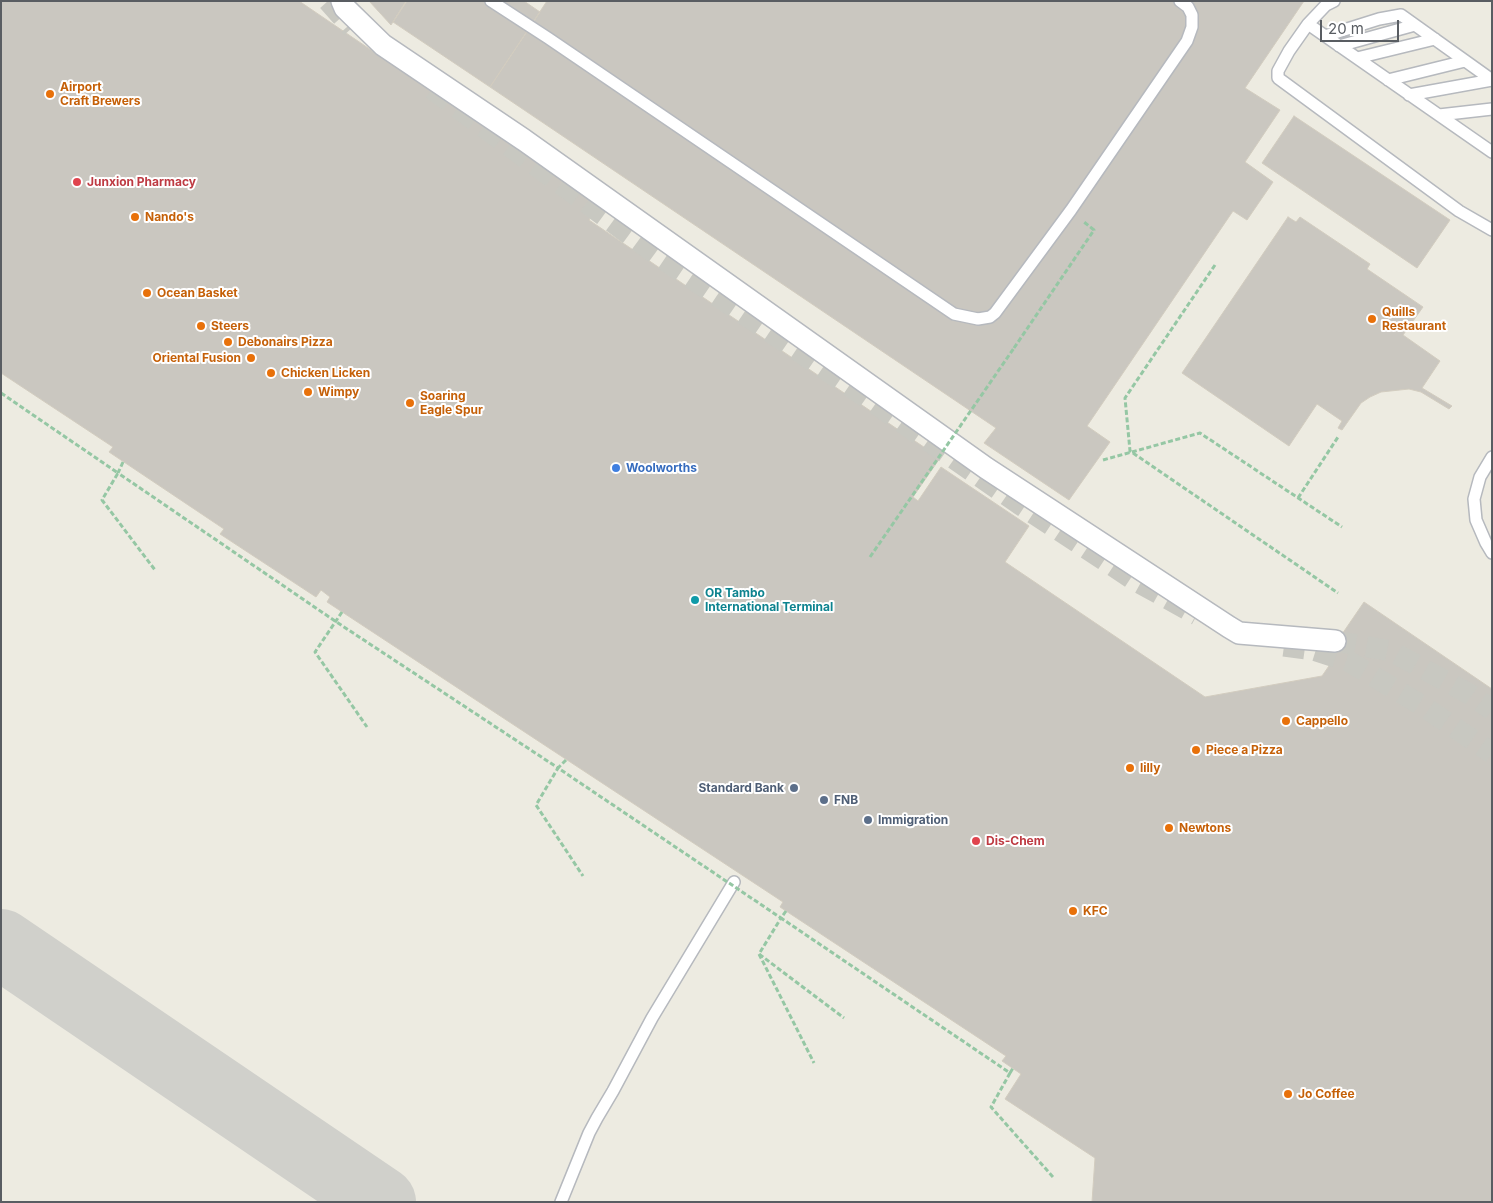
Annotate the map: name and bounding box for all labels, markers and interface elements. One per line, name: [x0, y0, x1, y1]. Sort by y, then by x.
scale bar: [1323, 10, 1402, 42]
text: 20 m: [1328, 19, 1364, 38]
place label: Airport Craft Brewers: [60, 80, 140, 108]
marker: Airport Craft Brewers: [44, 88, 56, 100]
place label: Junxion Pharmacy: [87, 175, 196, 189]
marker: Junxion Pharmacy: [71, 176, 83, 188]
place label: Nando's: [145, 210, 194, 224]
marker: Nando's: [129, 211, 141, 223]
place label: Ocean Basket: [157, 286, 238, 300]
marker: Ocean Basket: [141, 287, 153, 299]
place label: Quills Restaurant: [1382, 305, 1446, 333]
marker: Quills Restaurant: [1366, 313, 1378, 325]
place label: Steers: [211, 319, 249, 333]
marker: Steers: [195, 320, 207, 332]
place label: Debonairs Pizza: [238, 335, 333, 349]
marker: Debonairs Pizza: [222, 336, 234, 348]
place label: Oriental Fusion: [152, 351, 241, 365]
marker: Oriental Fusion: [245, 352, 257, 364]
place label: Chicken Licken: [281, 366, 370, 380]
marker: Chicken Licken: [265, 367, 277, 379]
place label: Wimpy: [318, 385, 359, 399]
marker: Wimpy: [302, 386, 314, 398]
place label: Soaring Eagle Spur: [420, 389, 483, 417]
marker: Soaring Eagle Spur: [404, 397, 416, 409]
place label: Woolworths: [626, 461, 697, 475]
marker: Woolworths: [610, 462, 622, 474]
place label: OR Tambo International Terminal: [705, 586, 833, 614]
marker: OR Tambo International Terminal: [689, 594, 701, 606]
place label: Cappello: [1296, 714, 1348, 728]
marker: Cappello: [1280, 715, 1292, 727]
place label: Piece a Pizza: [1206, 743, 1283, 757]
marker: Piece a Pizza: [1190, 744, 1202, 756]
place label: lilly: [1140, 761, 1160, 775]
marker: lilly: [1124, 762, 1136, 774]
place label: Standard Bank: [698, 781, 784, 795]
marker: Standard Bank: [788, 782, 800, 794]
place label: FNB: [834, 793, 858, 807]
marker: FNB: [818, 794, 830, 806]
place label: Immigration: [878, 813, 948, 827]
marker: Immigration: [862, 814, 874, 826]
place label: Newtons: [1179, 821, 1231, 835]
marker: Newtons: [1163, 822, 1175, 834]
place label: Dis-Chem: [986, 834, 1045, 848]
marker: Dis-Chem: [970, 835, 982, 847]
place label: KFC: [1083, 904, 1108, 918]
marker: KFC: [1067, 905, 1079, 917]
place label: Jo Coffee: [1298, 1087, 1355, 1101]
marker: Jo Coffee: [1282, 1088, 1294, 1100]

